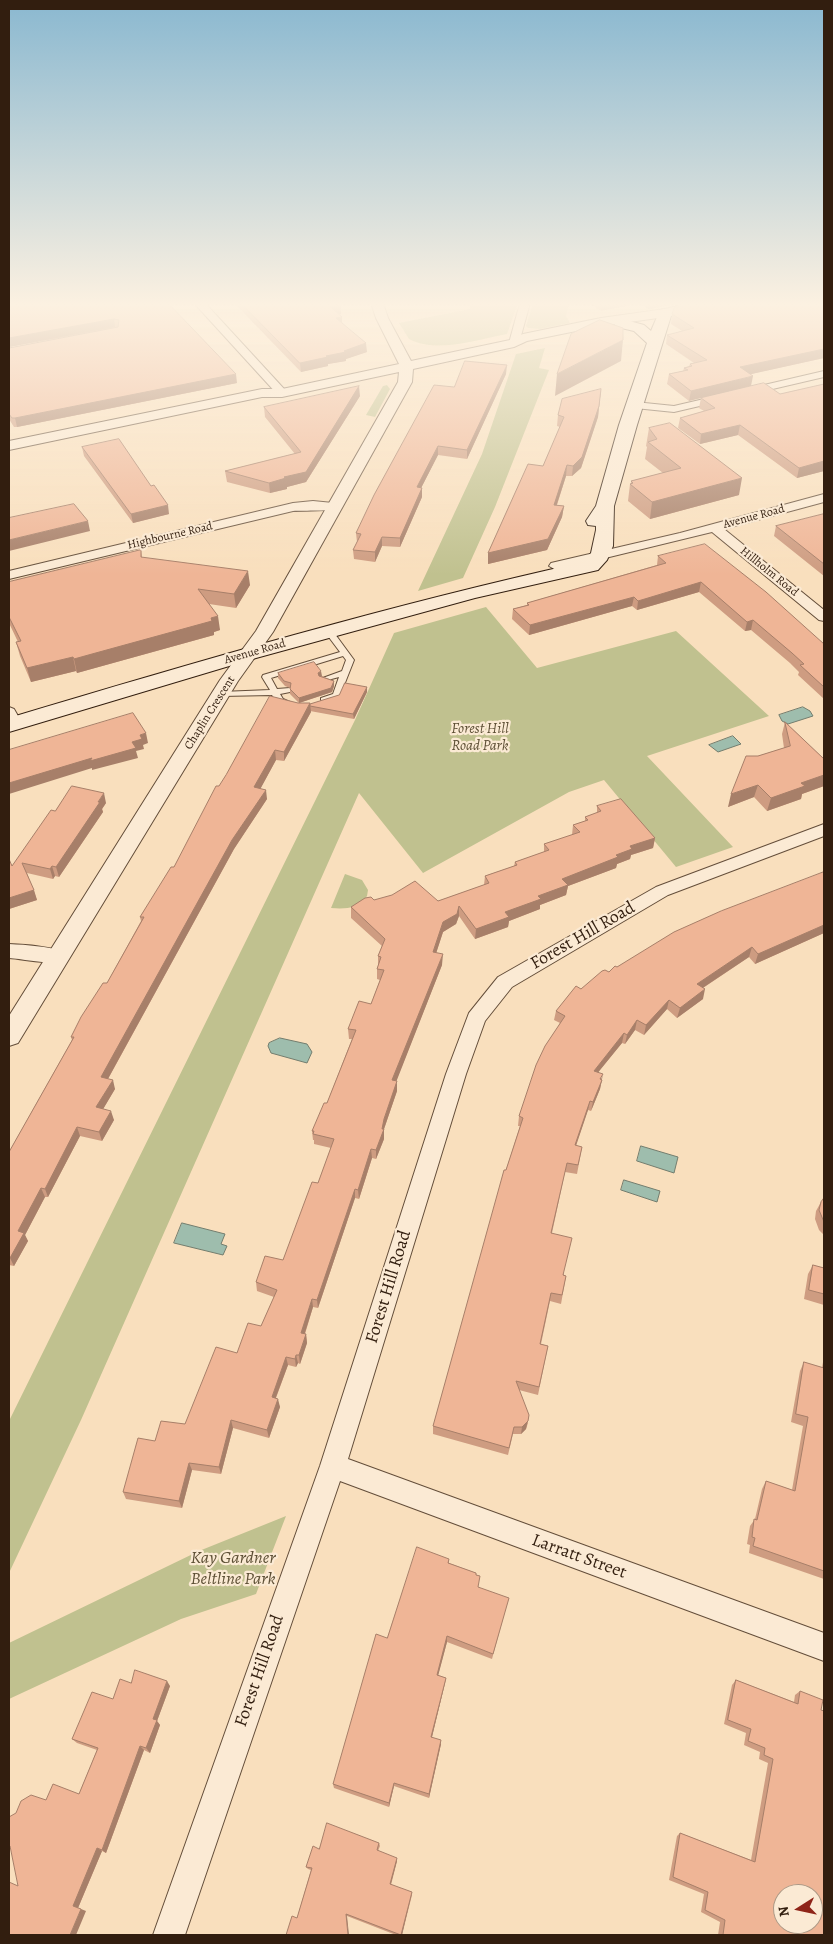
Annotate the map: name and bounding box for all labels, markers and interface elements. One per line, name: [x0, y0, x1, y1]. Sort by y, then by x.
street label: Avenue Road: [722, 502, 786, 532]
street label: Highbourne Road: [126, 519, 214, 553]
street label: Hillholm Road: [737, 544, 801, 600]
street label: Avenue Road: [223, 636, 287, 668]
street label: Chaplin Crescent: [182, 674, 238, 752]
park label: Forest Hill Road Park: [451, 720, 509, 755]
street label: Forest Hill Road: [527, 897, 639, 975]
street label: Forest Hill Road: [362, 1228, 416, 1346]
street label: Larratt Street: [529, 1530, 629, 1584]
park label: Kay Gardner Beltline Park: [190, 1548, 276, 1590]
street label: Forest Hill Road: [231, 1612, 289, 1730]
north arrow: [773, 1884, 823, 1934]
text: N: [773, 1905, 794, 1918]

